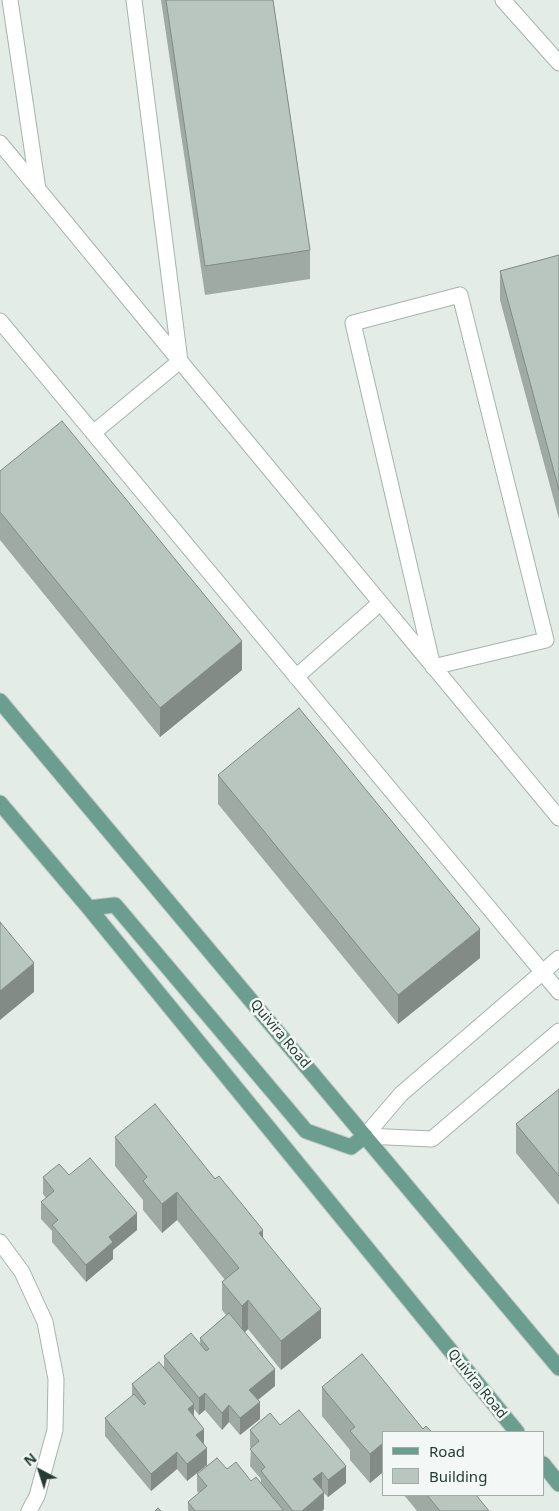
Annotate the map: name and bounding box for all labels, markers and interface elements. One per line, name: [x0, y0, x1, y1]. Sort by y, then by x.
street label: Quivira Road: [246, 996, 314, 1072]
street label: Quivira Road: [444, 1346, 510, 1422]
legend: [382, 1431, 544, 1496]
text: Road: [429, 1441, 465, 1461]
north arrow: [15, 1446, 65, 1496]
text: N: [20, 1448, 41, 1470]
text: Building: [429, 1466, 487, 1486]

